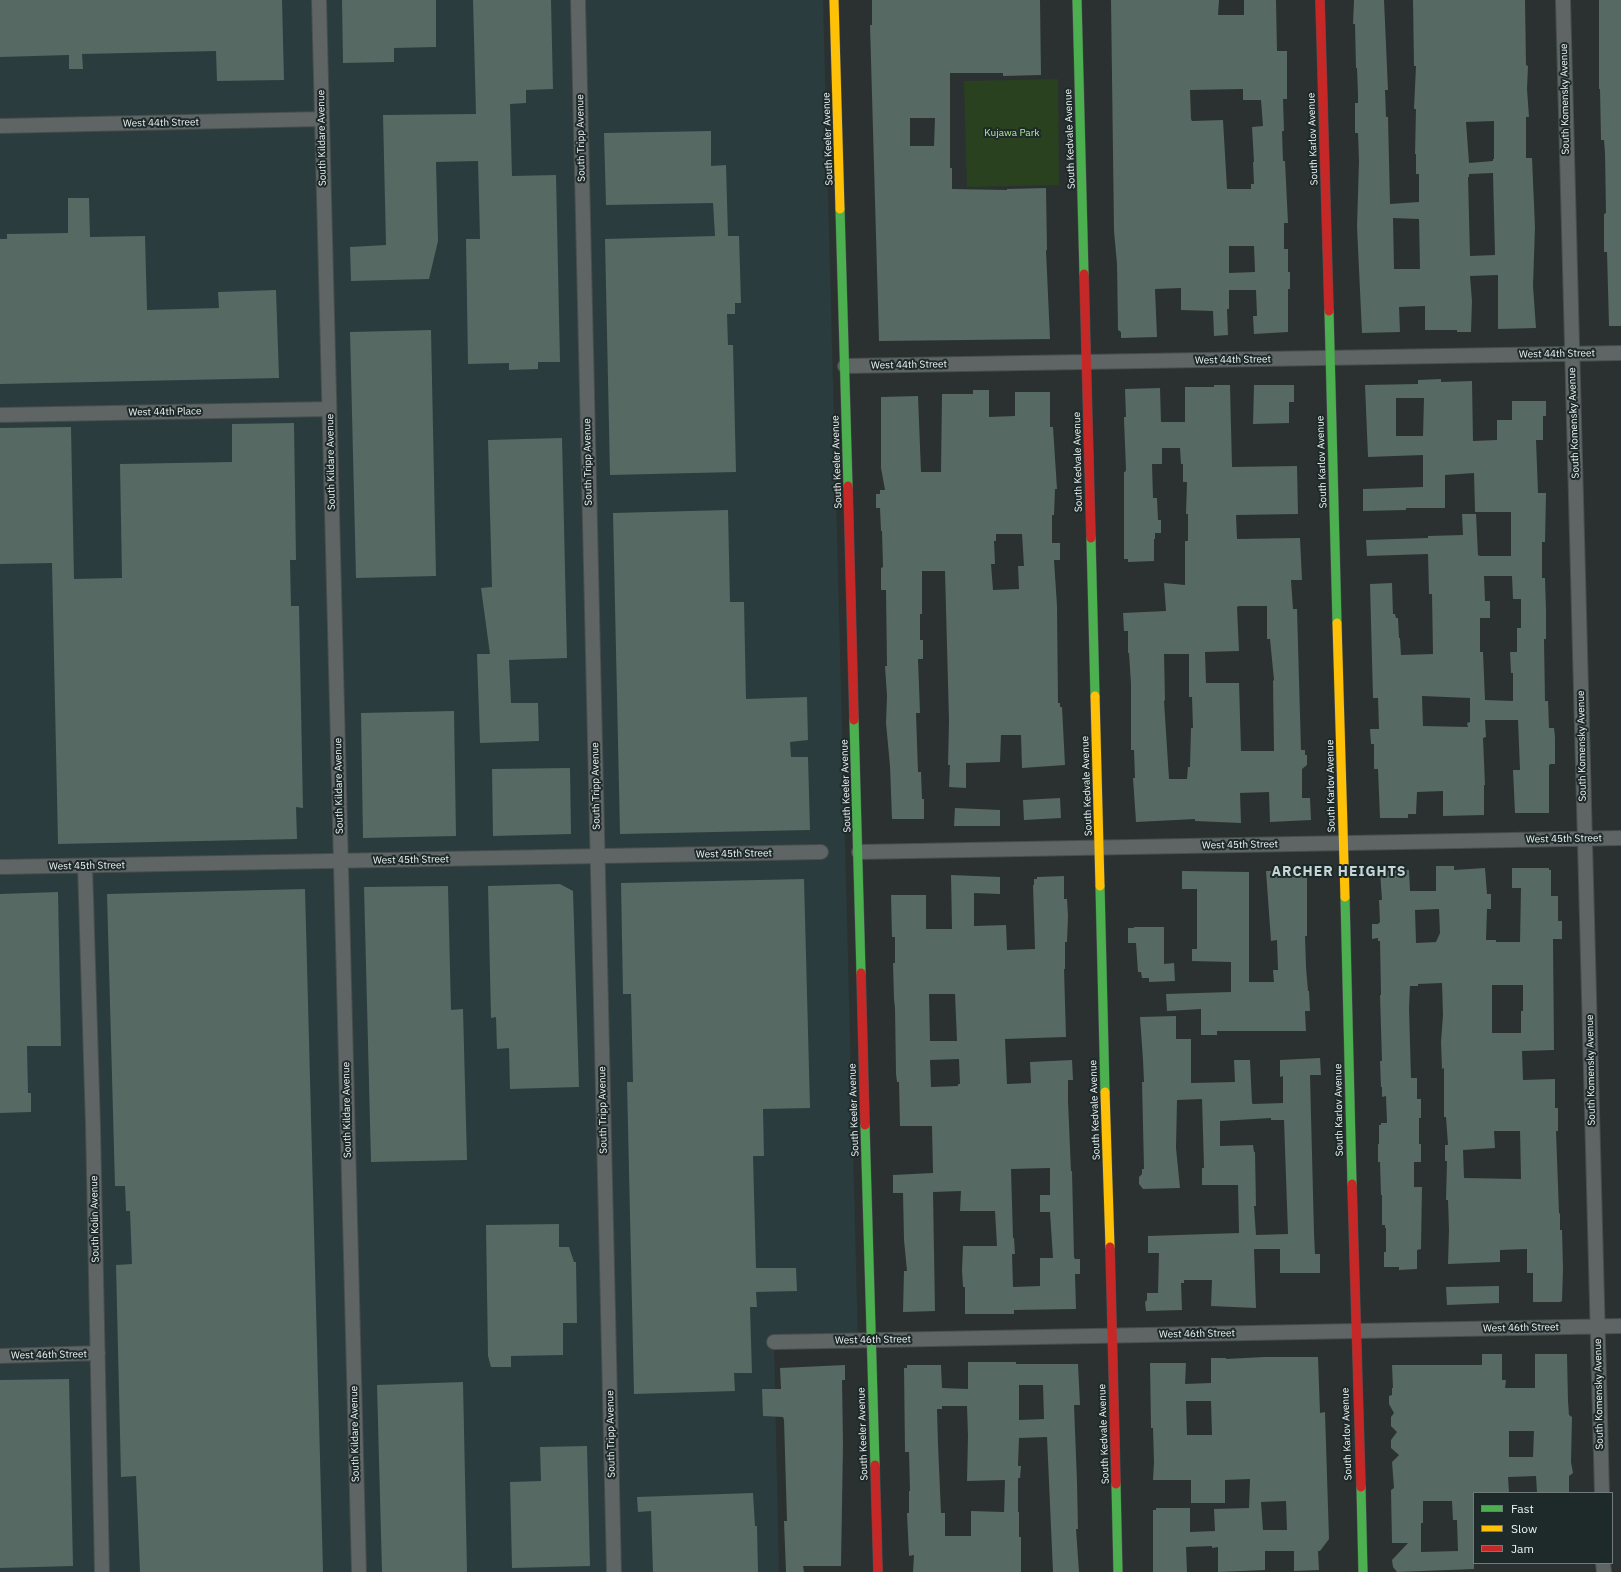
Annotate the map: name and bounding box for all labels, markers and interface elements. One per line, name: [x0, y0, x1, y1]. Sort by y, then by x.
street label: South Komensky Avenue: [1558, 43, 1572, 155]
street label: South Kedvale Avenue: [1062, 89, 1078, 189]
street label: South Kildare Avenue: [315, 90, 329, 186]
street label: South Keeler Avenue: [820, 92, 836, 186]
street label: South Karlov Avenue: [1305, 92, 1321, 186]
street label: South Tripp Avenue: [574, 94, 588, 182]
street label: West 44th Street: [123, 116, 199, 130]
park label: Kujawa Park: [984, 127, 1040, 139]
street label: West 44th Street: [1519, 347, 1595, 361]
street label: West 44th Street: [1195, 353, 1271, 367]
street label: West 44th Street: [871, 358, 947, 372]
street label: South Komensky Avenue: [1566, 367, 1582, 479]
street label: West 44th Place: [128, 405, 202, 419]
street label: South Kedvale Avenue: [1071, 412, 1085, 512]
street label: South Kildare Avenue: [324, 414, 338, 510]
street label: South Keeler Avenue: [829, 415, 845, 509]
street label: South Karlov Avenue: [1314, 415, 1330, 509]
street label: South Tripp Avenue: [581, 418, 595, 506]
street label: South Komensky Avenue: [1575, 690, 1589, 802]
street label: South Kedvale Avenue: [1079, 736, 1095, 836]
street label: South Kildare Avenue: [332, 738, 346, 834]
street label: South Keeler Avenue: [838, 739, 854, 833]
street label: South Karlov Avenue: [1324, 740, 1338, 832]
street label: South Tripp Avenue: [589, 742, 603, 830]
street label: West 45th Street: [1526, 832, 1602, 846]
street label: West 45th Street: [1202, 838, 1278, 852]
street label: West 45th Street: [696, 847, 772, 861]
street label: West 45th Street: [373, 853, 449, 867]
street label: West 45th Street: [49, 859, 125, 873]
district label: ARCHER HEIGHTS: [1271, 864, 1407, 880]
street label: South Komensky Avenue: [1584, 1014, 1598, 1126]
street label: South Kedvale Avenue: [1087, 1060, 1103, 1160]
street label: South Kildare Avenue: [340, 1062, 354, 1158]
street label: South Keeler Avenue: [846, 1063, 862, 1157]
street label: South Karlov Avenue: [1332, 1064, 1346, 1156]
street label: South Tripp Avenue: [596, 1066, 610, 1154]
street label: South Kolin Avenue: [88, 1175, 102, 1263]
street label: West 46th Street: [1483, 1321, 1559, 1335]
street label: West 46th Street: [1159, 1327, 1235, 1341]
street label: West 46th Street: [835, 1333, 911, 1347]
street label: South Komensky Avenue: [1592, 1338, 1606, 1450]
street label: West 46th Street: [11, 1348, 87, 1362]
street label: South Kedvale Avenue: [1096, 1384, 1112, 1484]
street label: South Kildare Avenue: [348, 1386, 362, 1482]
street label: South Keeler Avenue: [855, 1387, 871, 1481]
street label: South Karlov Avenue: [1339, 1387, 1355, 1481]
street label: South Tripp Avenue: [604, 1390, 618, 1478]
legend: [1473, 1492, 1613, 1564]
text: Fast: [1511, 1501, 1534, 1516]
text: Slow: [1511, 1521, 1537, 1536]
text: Jam: [1511, 1541, 1534, 1556]

